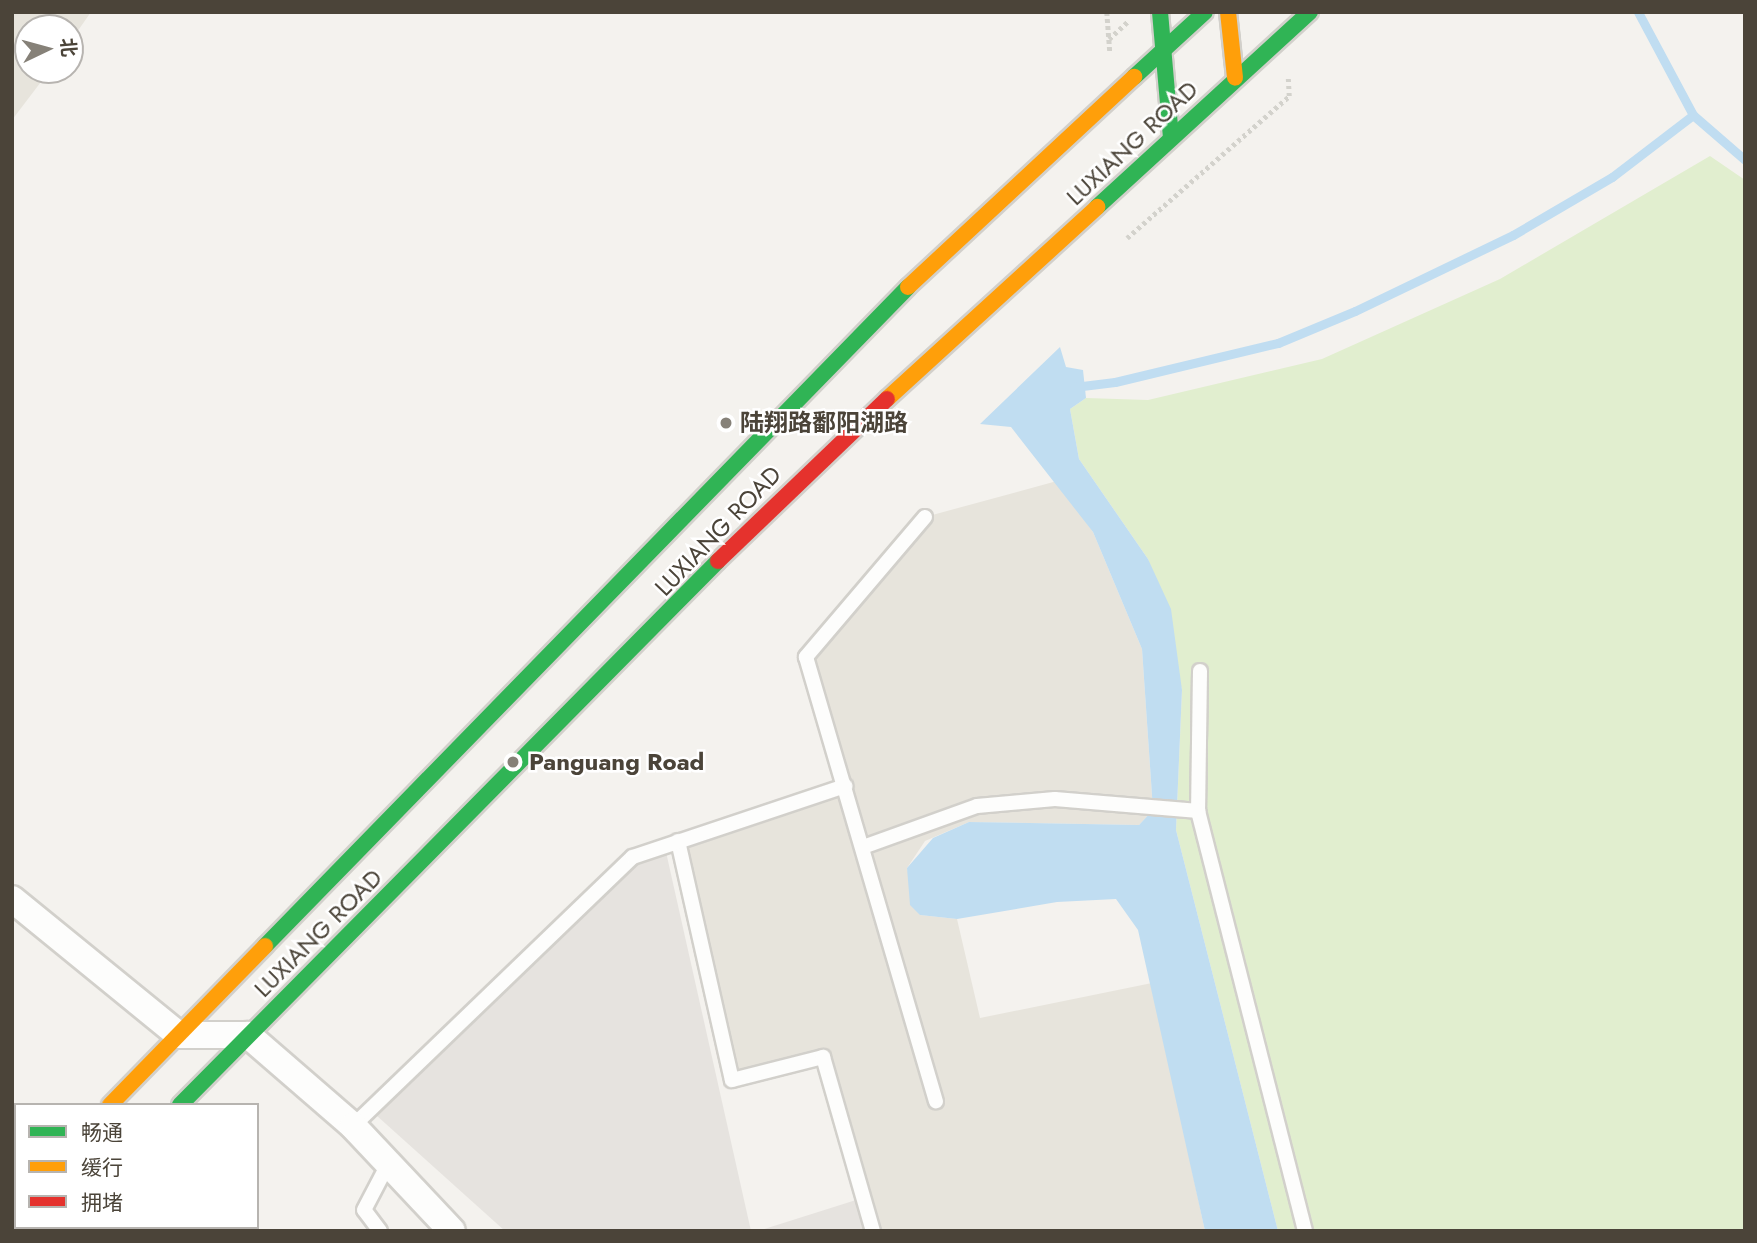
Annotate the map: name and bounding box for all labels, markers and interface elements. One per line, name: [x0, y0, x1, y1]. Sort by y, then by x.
north arrow: [14, 14, 84, 84]
text: 北: [54, 37, 83, 58]
street label: LUXIANG ROAD: [1060, 75, 1204, 211]
place label: 陆翔路鄱阳湖路: [740, 409, 908, 437]
marker: 陆翔路鄱阳湖路: [718, 415, 734, 431]
street label: LUXIANG ROAD: [649, 460, 787, 602]
place label: Panguang Road: [529, 748, 704, 776]
marker: Panguang Road: [503, 752, 523, 772]
street label: LUXIANG ROAD: [248, 863, 388, 1003]
legend: [14, 1103, 259, 1229]
text: 畅通: [81, 1118, 123, 1148]
text: 缓行: [81, 1153, 123, 1183]
text: 拥堵: [81, 1188, 123, 1218]

